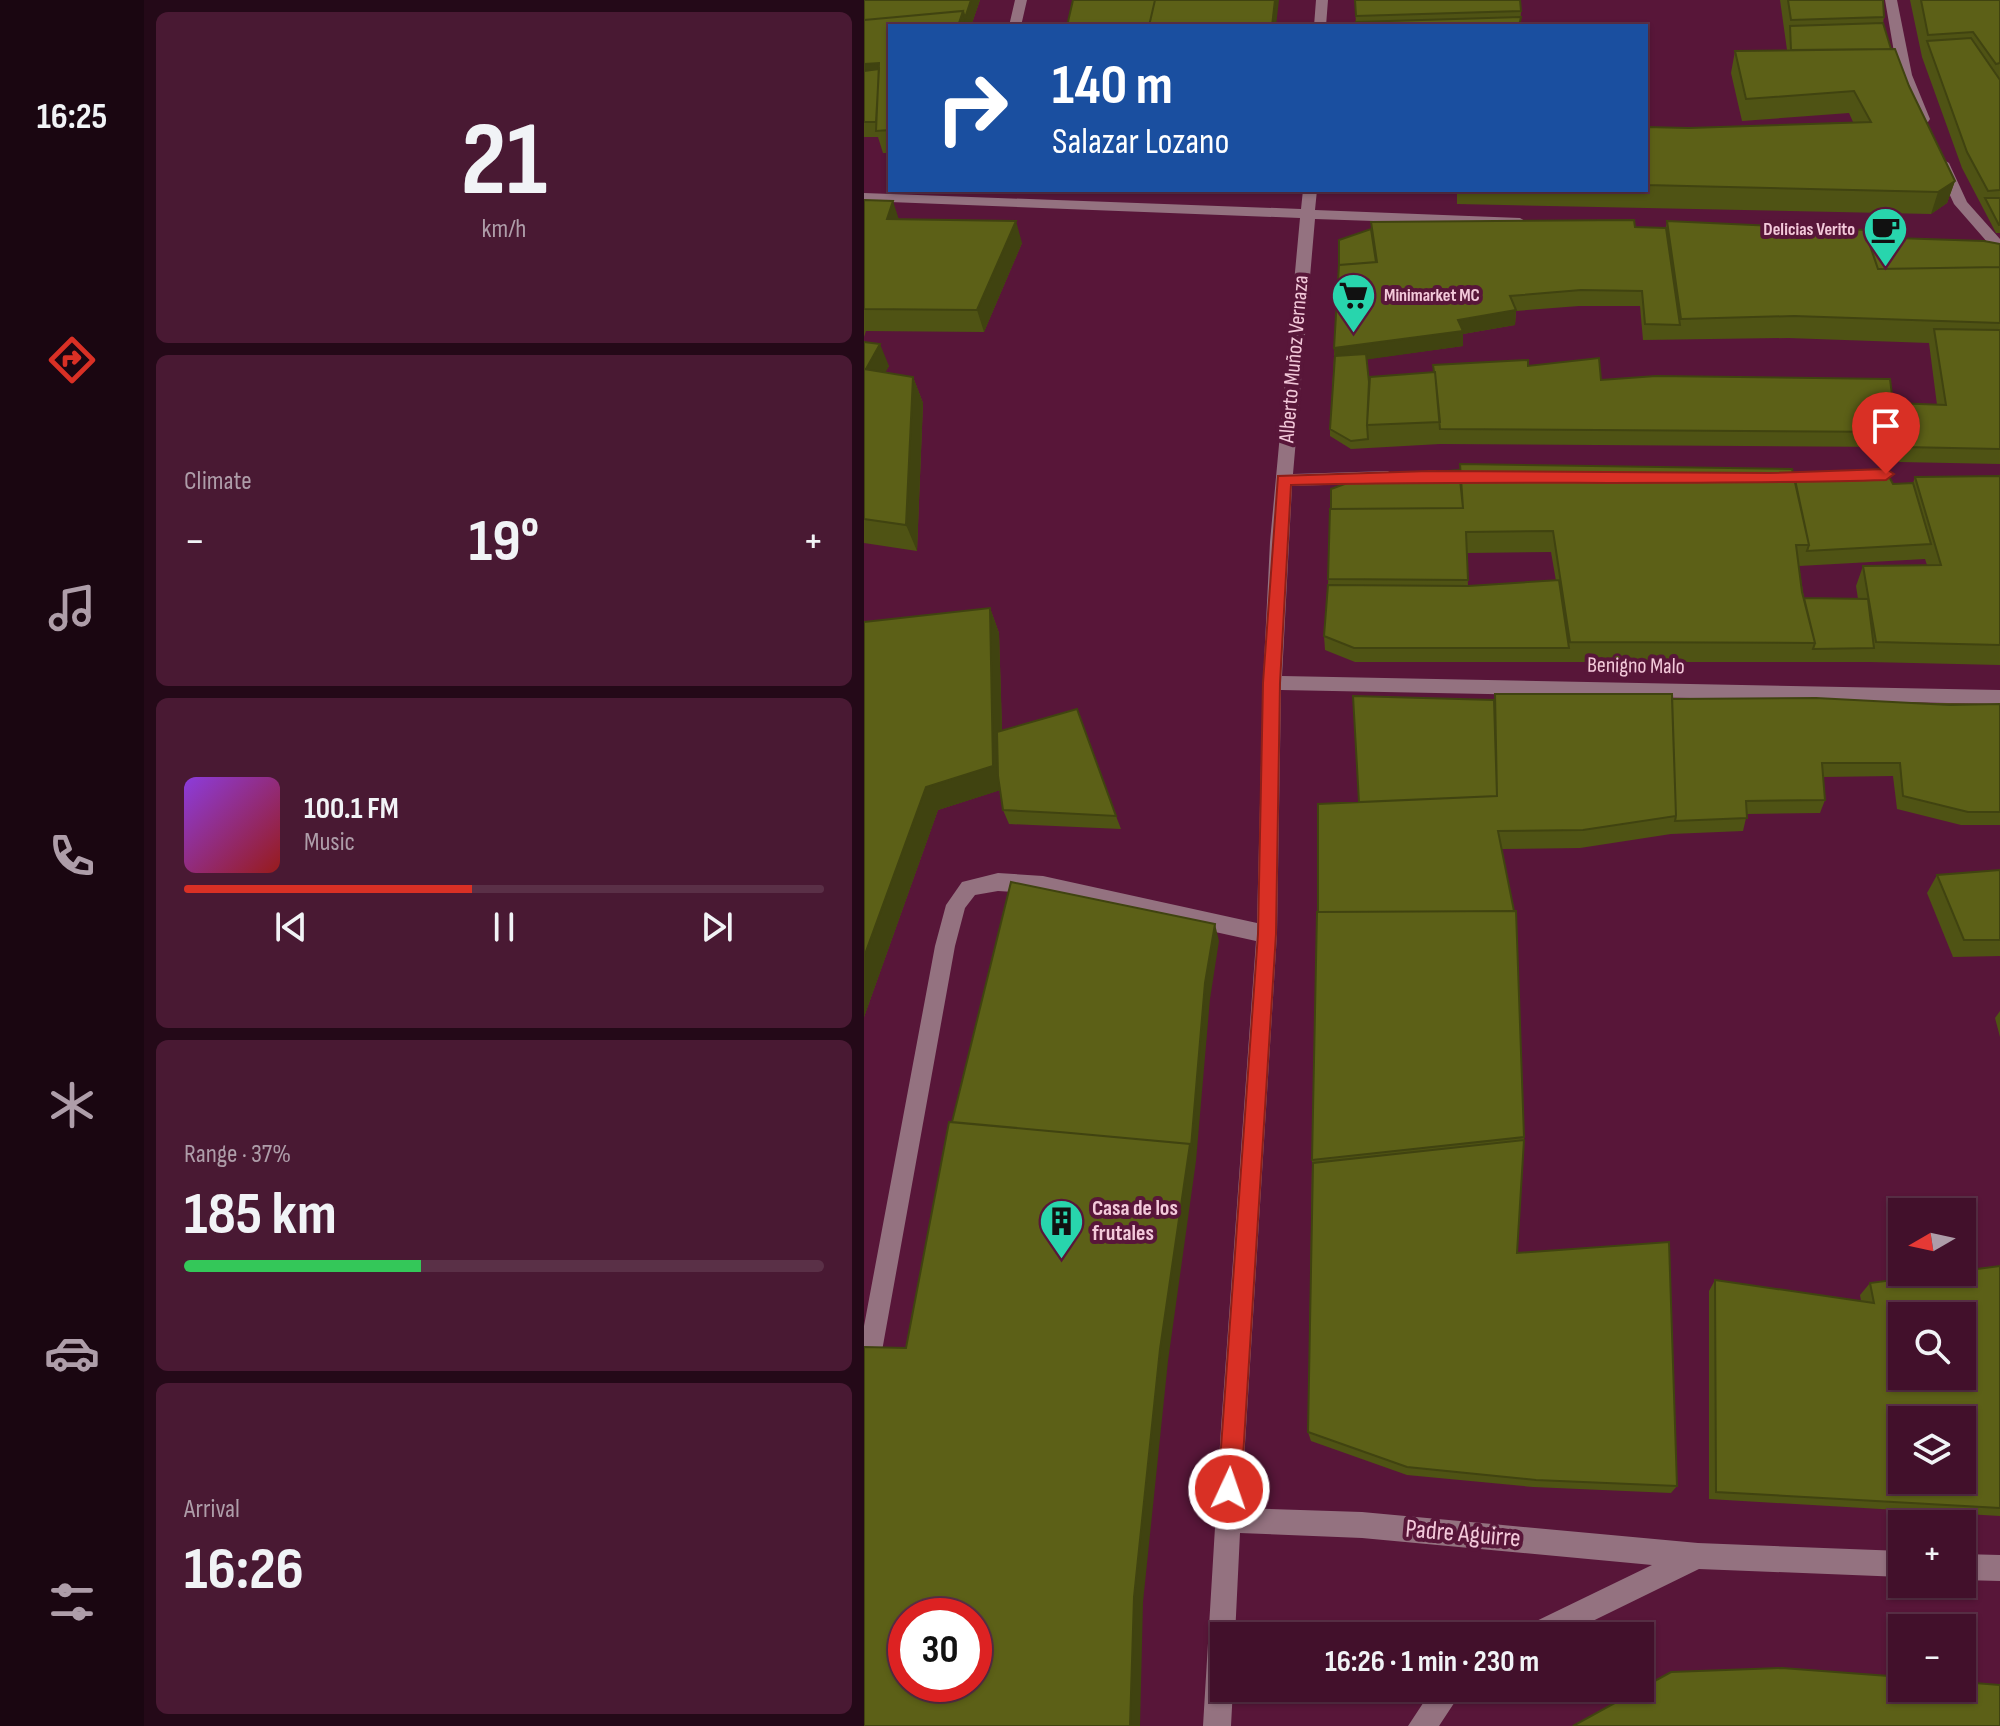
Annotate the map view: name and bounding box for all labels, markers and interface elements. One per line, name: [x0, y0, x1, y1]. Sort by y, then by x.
text: 140 m: [1052, 53, 1173, 120]
icon: right: [920, 56, 1024, 160]
text: 16:25: [37, 96, 107, 139]
text: 21: [461, 99, 547, 224]
text: Salazar Lozano: [1052, 121, 1229, 164]
cafe icon: Delicias Verito: [1862, 205, 1910, 268]
text: km/h: [482, 214, 526, 245]
place label: Delicias Verito: [1763, 219, 1855, 240]
supermarket icon: Minimarket MC: [1329, 271, 1377, 334]
street label: Alberto Muñoz Vernaza: [1273, 274, 1315, 445]
place label: Minimarket MC: [1384, 285, 1480, 306]
icon: directions: [44, 332, 100, 388]
pin: [1852, 392, 1920, 474]
icon: arrive: [1864, 404, 1908, 448]
text: Climate: [184, 466, 252, 497]
text: 19°: [469, 506, 539, 578]
text: −: [184, 515, 206, 568]
text: +: [802, 515, 824, 568]
icon: music: [44, 580, 100, 636]
street label: Benigno Malo: [1587, 652, 1685, 680]
text: 100.1 FM: [304, 791, 399, 827]
text: Music: [304, 827, 355, 858]
icon: phone: [44, 828, 100, 884]
icon: previous: [269, 905, 313, 949]
icon: pause: [482, 905, 526, 949]
icon: next: [695, 905, 739, 949]
icon: climate: [44, 1077, 100, 1133]
text: Range · 37%: [184, 1139, 291, 1170]
text: 185 km: [184, 1179, 337, 1251]
place label: Casa de los frutales: [1092, 1195, 1178, 1247]
building icon: Casa de los frutales: [1037, 1197, 1085, 1260]
north arrow: [1888, 1198, 1976, 1286]
map controls: [1888, 1198, 1976, 1702]
button: search: [1888, 1302, 1976, 1390]
icon: car: [44, 1325, 100, 1381]
button: layers: [1888, 1406, 1976, 1494]
position arrow: [1187, 1447, 1271, 1531]
text: Arrival: [184, 1494, 240, 1525]
button: +: [1888, 1510, 1976, 1598]
street label: Padre Aguirre: [1404, 1514, 1522, 1554]
text: 16:26: [184, 1534, 304, 1606]
icon: filters: [44, 1574, 100, 1630]
speed limit sign: 30: [888, 1598, 992, 1702]
button: −: [1888, 1614, 1976, 1702]
text: 16:26 · 1 min · 230 m: [1325, 1644, 1539, 1680]

